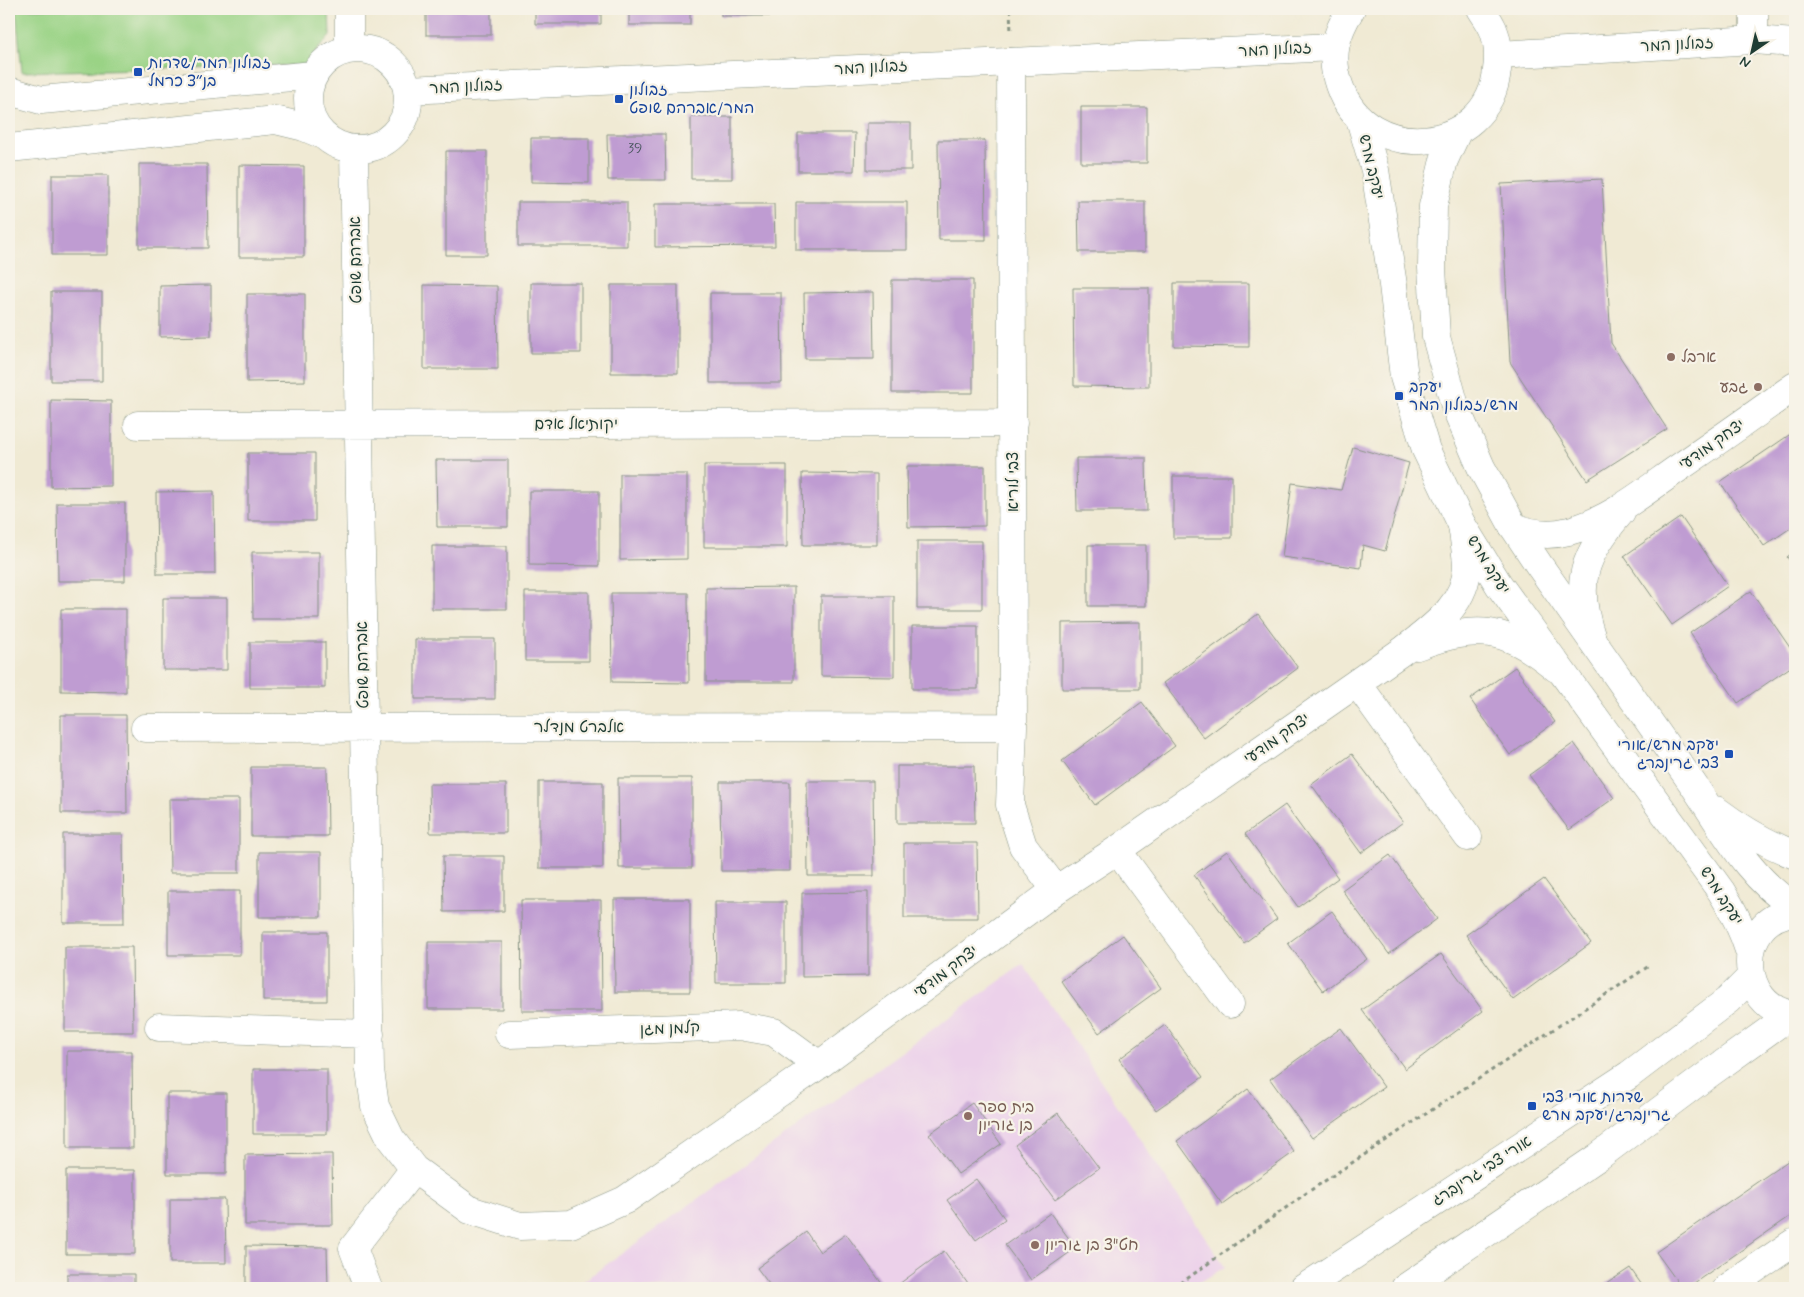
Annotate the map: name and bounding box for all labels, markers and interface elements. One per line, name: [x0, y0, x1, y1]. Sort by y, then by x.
north arrow: [1726, 28, 1776, 78]
street label: זבולון המר: [1640, 33, 1714, 57]
street label: זבולון המר: [1238, 38, 1312, 62]
text: N: [1736, 52, 1754, 72]
place label: זבולון המר/שדרות בנ״צ כרמל: [147, 53, 271, 92]
street label: זבולון המר: [834, 56, 908, 80]
marker: זבולון המר/שדרות בנ״צ כרמל: [132, 66, 144, 78]
street label: זבולון המר: [429, 75, 503, 99]
place label: זבולון המר/אברהם שופט: [629, 80, 754, 119]
marker: זבולון המר/אברהם שופט: [613, 93, 625, 105]
street label: יעקב מרש: [1353, 132, 1389, 202]
house number: 39: [628, 139, 642, 157]
street label: אברהם שופט: [345, 216, 367, 304]
place label: ארבל: [1681, 347, 1717, 368]
marker: ארבל: [1665, 351, 1677, 363]
place label: יעקב מרש/זבולון המר: [1409, 377, 1518, 416]
place label: גבע: [1720, 377, 1748, 398]
marker: גבע: [1752, 381, 1764, 393]
marker: יעקב מרש/זבולון המר: [1393, 390, 1405, 402]
street label: יקותיאל אדם: [534, 414, 618, 435]
street label: יצחק מודעי: [1675, 415, 1749, 475]
street label: צבי לוריא: [1003, 452, 1024, 512]
street label: יעקב מרש: [1462, 531, 1514, 599]
street label: אברהם שופט: [352, 621, 374, 709]
street label: יצחק מודעי: [1240, 709, 1314, 769]
street label: אלברט מנדלר: [534, 717, 624, 738]
place label: יעקב מרש/אורי צבי גרינברג: [1618, 735, 1719, 774]
marker: יעקב מרש/אורי צבי גרינברג: [1723, 748, 1735, 760]
street label: יעקב מרש: [1695, 862, 1747, 930]
street label: יצחק מודעי: [909, 941, 983, 1003]
street label: קלמן מגן: [639, 1017, 701, 1041]
place label: שדרות אורי צבי גרינברג/יעקב מרש: [1542, 1087, 1671, 1126]
place label: בית ספר בן גוריון: [978, 1097, 1034, 1136]
marker: שדרות אורי צבי גרינברג/יעקב מרש: [1526, 1100, 1538, 1112]
marker: בית ספר בן גוריון: [962, 1110, 974, 1122]
street label: אורי צבי גרינברג: [1428, 1131, 1536, 1211]
place label: חט"צ בן גוריון: [1045, 1235, 1139, 1256]
marker: חט"צ בן גוריון: [1029, 1239, 1041, 1251]

